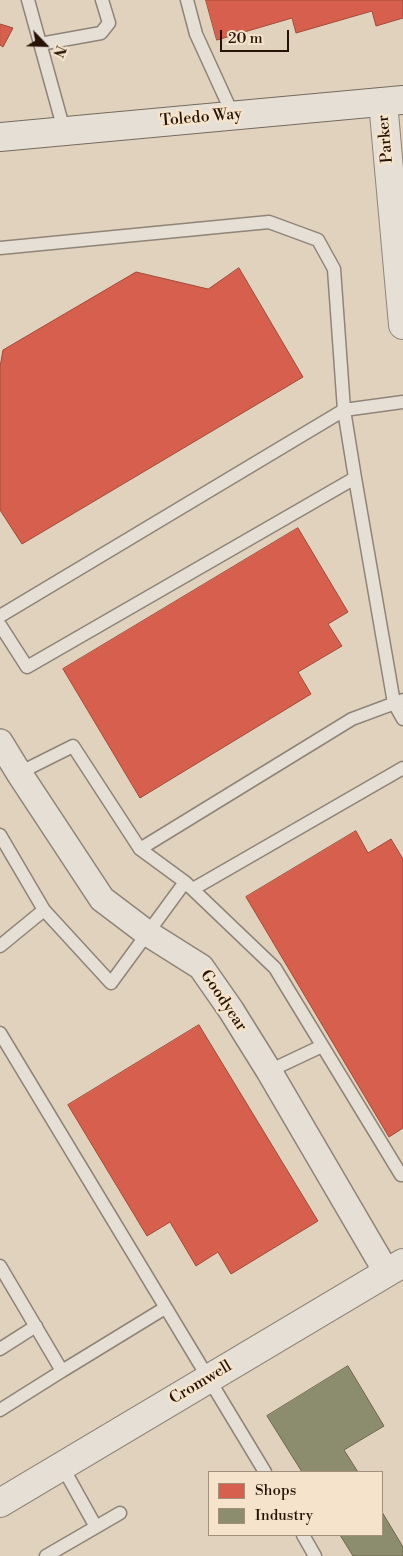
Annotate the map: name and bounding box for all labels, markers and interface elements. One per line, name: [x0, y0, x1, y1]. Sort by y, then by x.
north arrow: [20, 20, 70, 70]
scale bar: [223, 20, 292, 52]
text: 20 m: [228, 29, 263, 48]
text: N: [48, 42, 69, 60]
street label: Toledo Way: [159, 105, 243, 131]
street label: Parker: [374, 114, 398, 164]
street label: Goodyear: [196, 967, 250, 1035]
street label: Cromwell: [166, 1357, 236, 1409]
legend: [208, 1471, 383, 1536]
text: Shops: [255, 1481, 296, 1500]
text: Industry: [255, 1506, 313, 1525]

